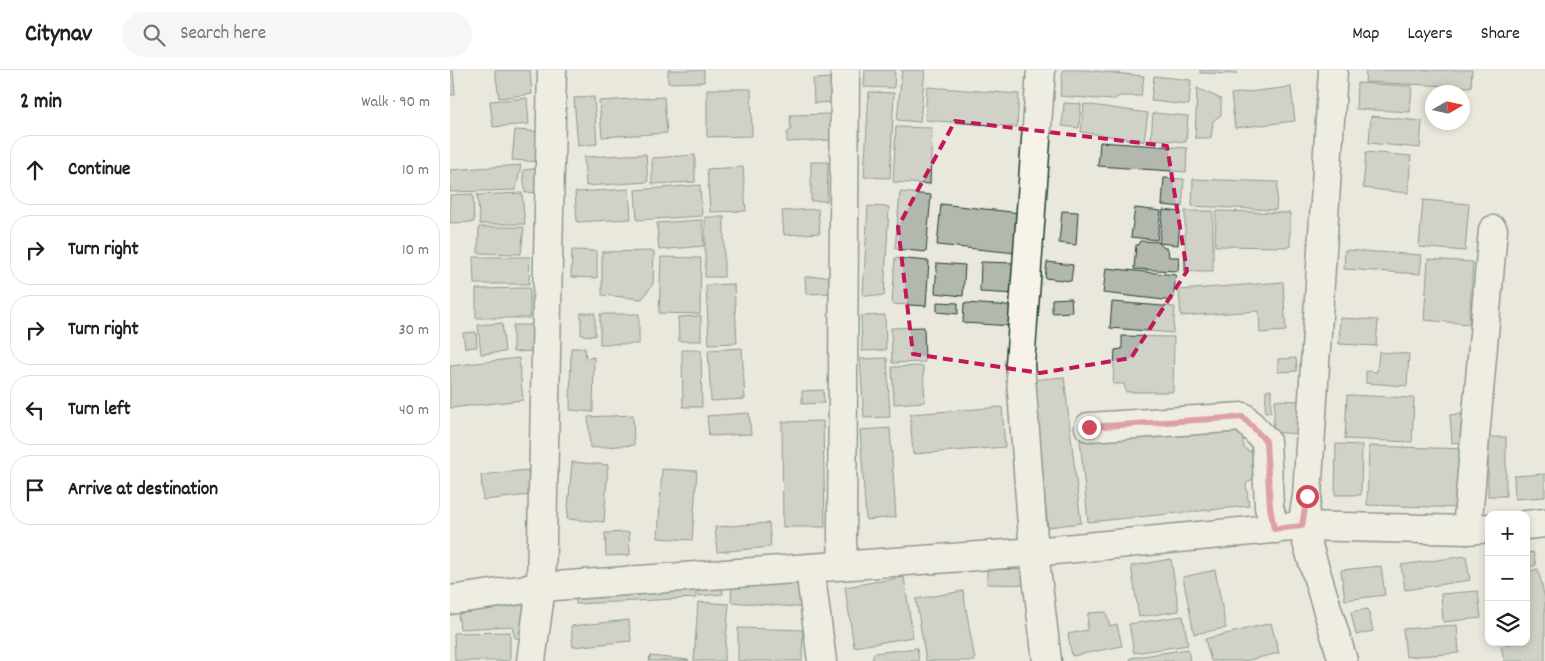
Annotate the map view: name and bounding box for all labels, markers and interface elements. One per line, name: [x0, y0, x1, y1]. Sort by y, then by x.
search box: [122, 12, 472, 57]
text: Citynav: [25, 18, 92, 52]
icon: search: [140, 21, 168, 49]
text: Search here: [180, 21, 266, 48]
text: Map: [1352, 22, 1379, 47]
text: Layers: [1407, 22, 1453, 47]
text: Share: [1481, 22, 1520, 47]
north arrow: [1425, 85, 1470, 130]
text: 2 min: [20, 88, 62, 118]
text: Walk · 90 m: [361, 91, 430, 114]
icon: ahead: [21, 156, 49, 184]
text: Continue: [68, 157, 130, 184]
text: 10 m: [402, 159, 429, 182]
icon: right: [21, 236, 49, 264]
text: Turn right: [68, 237, 139, 264]
text: 10 m: [402, 239, 429, 262]
icon: right: [21, 316, 49, 344]
text: Turn right: [68, 317, 139, 344]
text: 30 m: [399, 319, 429, 342]
icon: left: [21, 396, 49, 424]
text: Turn left: [68, 397, 131, 424]
text: 40 m: [399, 399, 429, 422]
route end: [1078, 416, 1101, 439]
icon: arrive: [21, 476, 49, 504]
text: Arrive at destination: [68, 477, 218, 504]
route start: [1296, 485, 1319, 508]
map controls: [1485, 511, 1530, 646]
button: +: [1485, 511, 1530, 556]
button: −: [1485, 556, 1530, 601]
button: layers: [1485, 601, 1530, 646]

